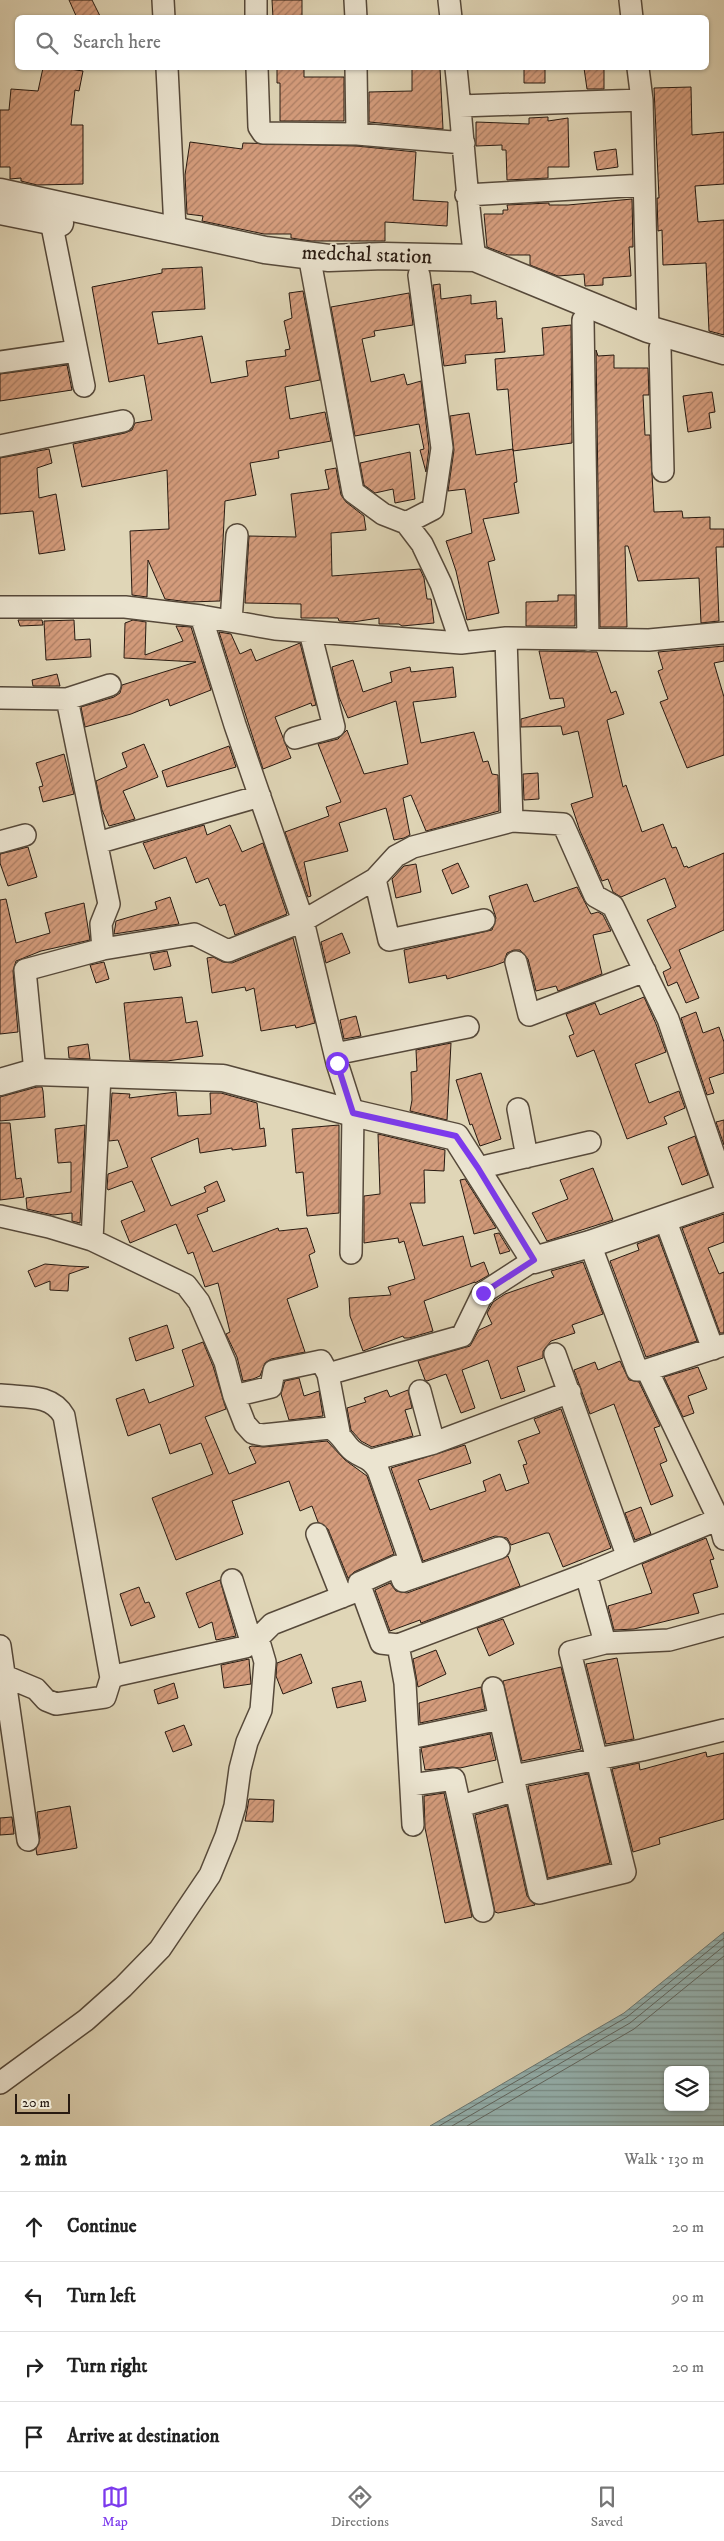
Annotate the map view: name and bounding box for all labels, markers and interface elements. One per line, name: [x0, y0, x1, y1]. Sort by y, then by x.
search box: [15, 15, 709, 70]
icon: search: [33, 29, 61, 57]
text: Search here: [73, 31, 161, 54]
street label: medchal station: [301, 240, 433, 270]
route start: [326, 1052, 349, 1075]
route end: [472, 1282, 495, 1305]
map controls: [664, 2066, 709, 2111]
button: layers: [664, 2066, 709, 2111]
scale bar: [15, 2091, 70, 2114]
text: 20 m: [22, 2094, 50, 2112]
text: 2 min: [20, 2146, 67, 2172]
text: Walk · 130 m: [624, 2149, 704, 2169]
icon: ahead: [20, 2213, 48, 2241]
text: Continue: [67, 2215, 137, 2238]
text: 20 m: [672, 2217, 704, 2237]
icon: left: [20, 2283, 48, 2311]
text: Turn left: [67, 2285, 136, 2308]
text: 90 m: [672, 2287, 704, 2307]
icon: right: [20, 2353, 48, 2381]
text: Turn right: [67, 2355, 147, 2378]
text: 20 m: [672, 2357, 704, 2377]
icon: arrive: [20, 2423, 48, 2451]
text: Arrive at destination: [67, 2425, 219, 2448]
tab: Map: [101, 2483, 129, 2531]
tab: Directions: [331, 2483, 389, 2531]
tab: Saved: [591, 2483, 623, 2531]

